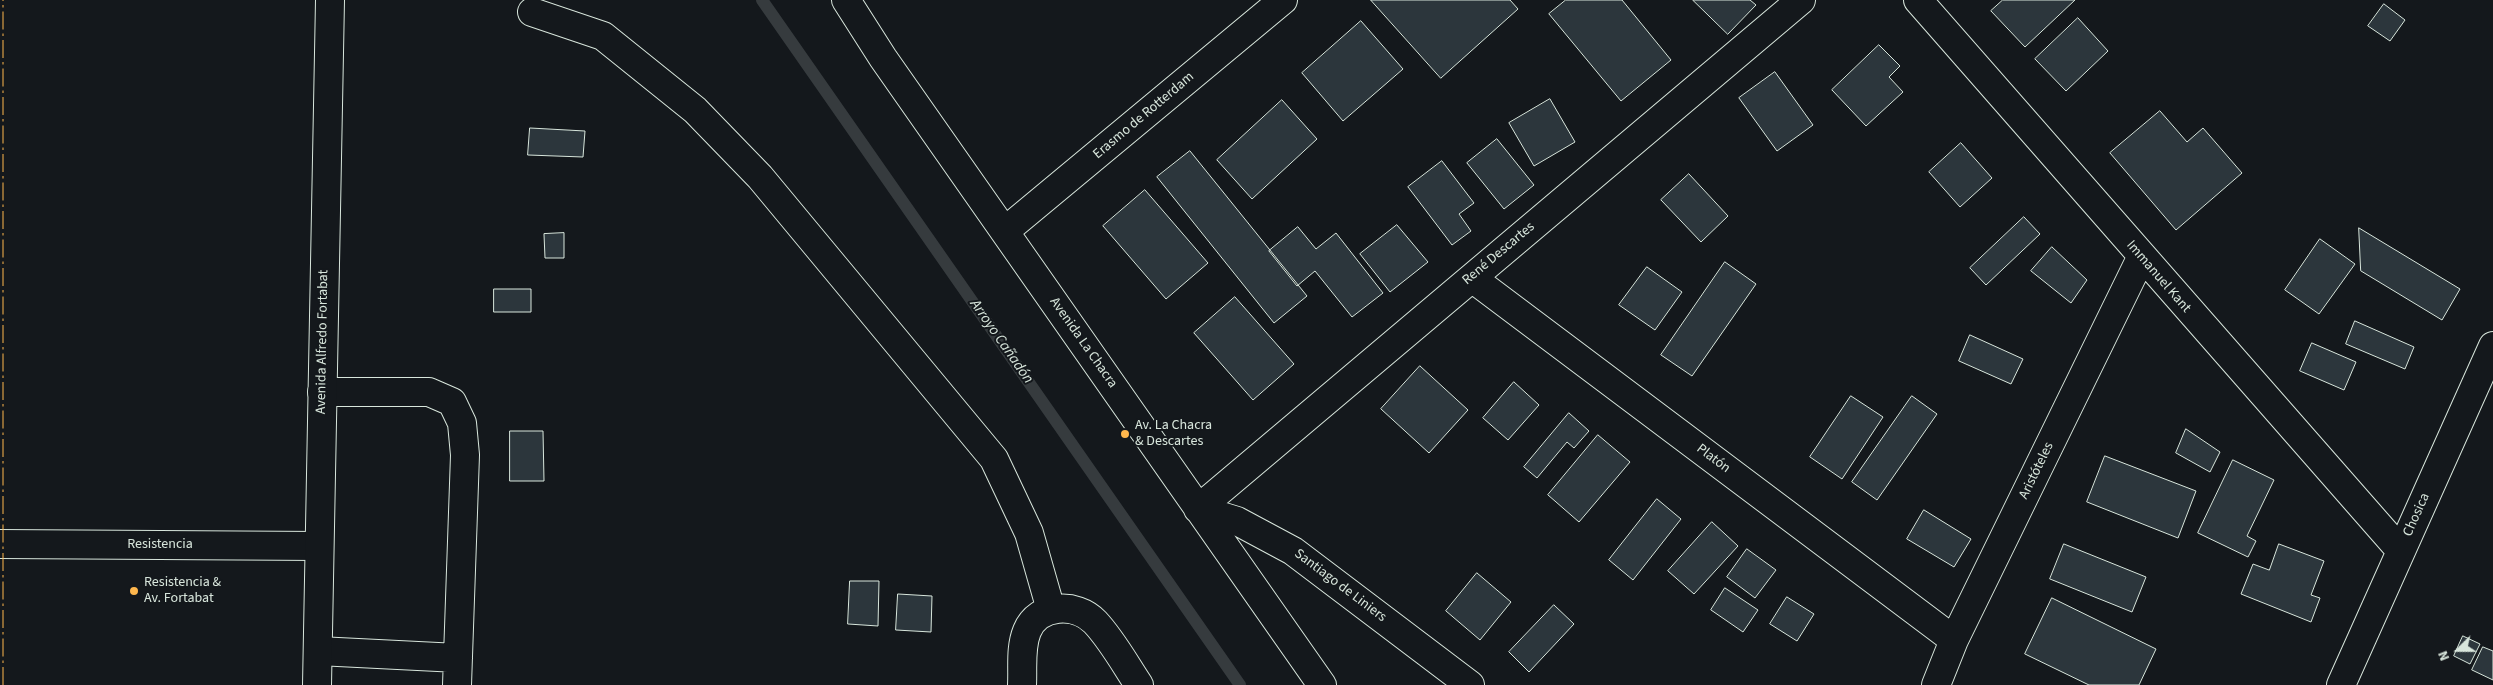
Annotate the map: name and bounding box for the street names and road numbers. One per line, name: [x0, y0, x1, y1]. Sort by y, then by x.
street label: Erasmo de Rotterdam: [1090, 69, 1198, 163]
street label: René Descartes: [1459, 219, 1539, 289]
street label: Immanuel Kant: [2122, 237, 2194, 317]
street label: Avenida Alfredo Fortabat: [313, 270, 333, 414]
street label: Avenida La Chacra: [1045, 294, 1121, 392]
street label: Aristóteles: [2016, 440, 2058, 502]
street label: Platón: [1693, 441, 1733, 477]
street label: Chosica: [2400, 491, 2434, 539]
street label: Resistencia: [127, 537, 193, 553]
street label: Santiago de Liniers: [1291, 546, 1389, 626]

